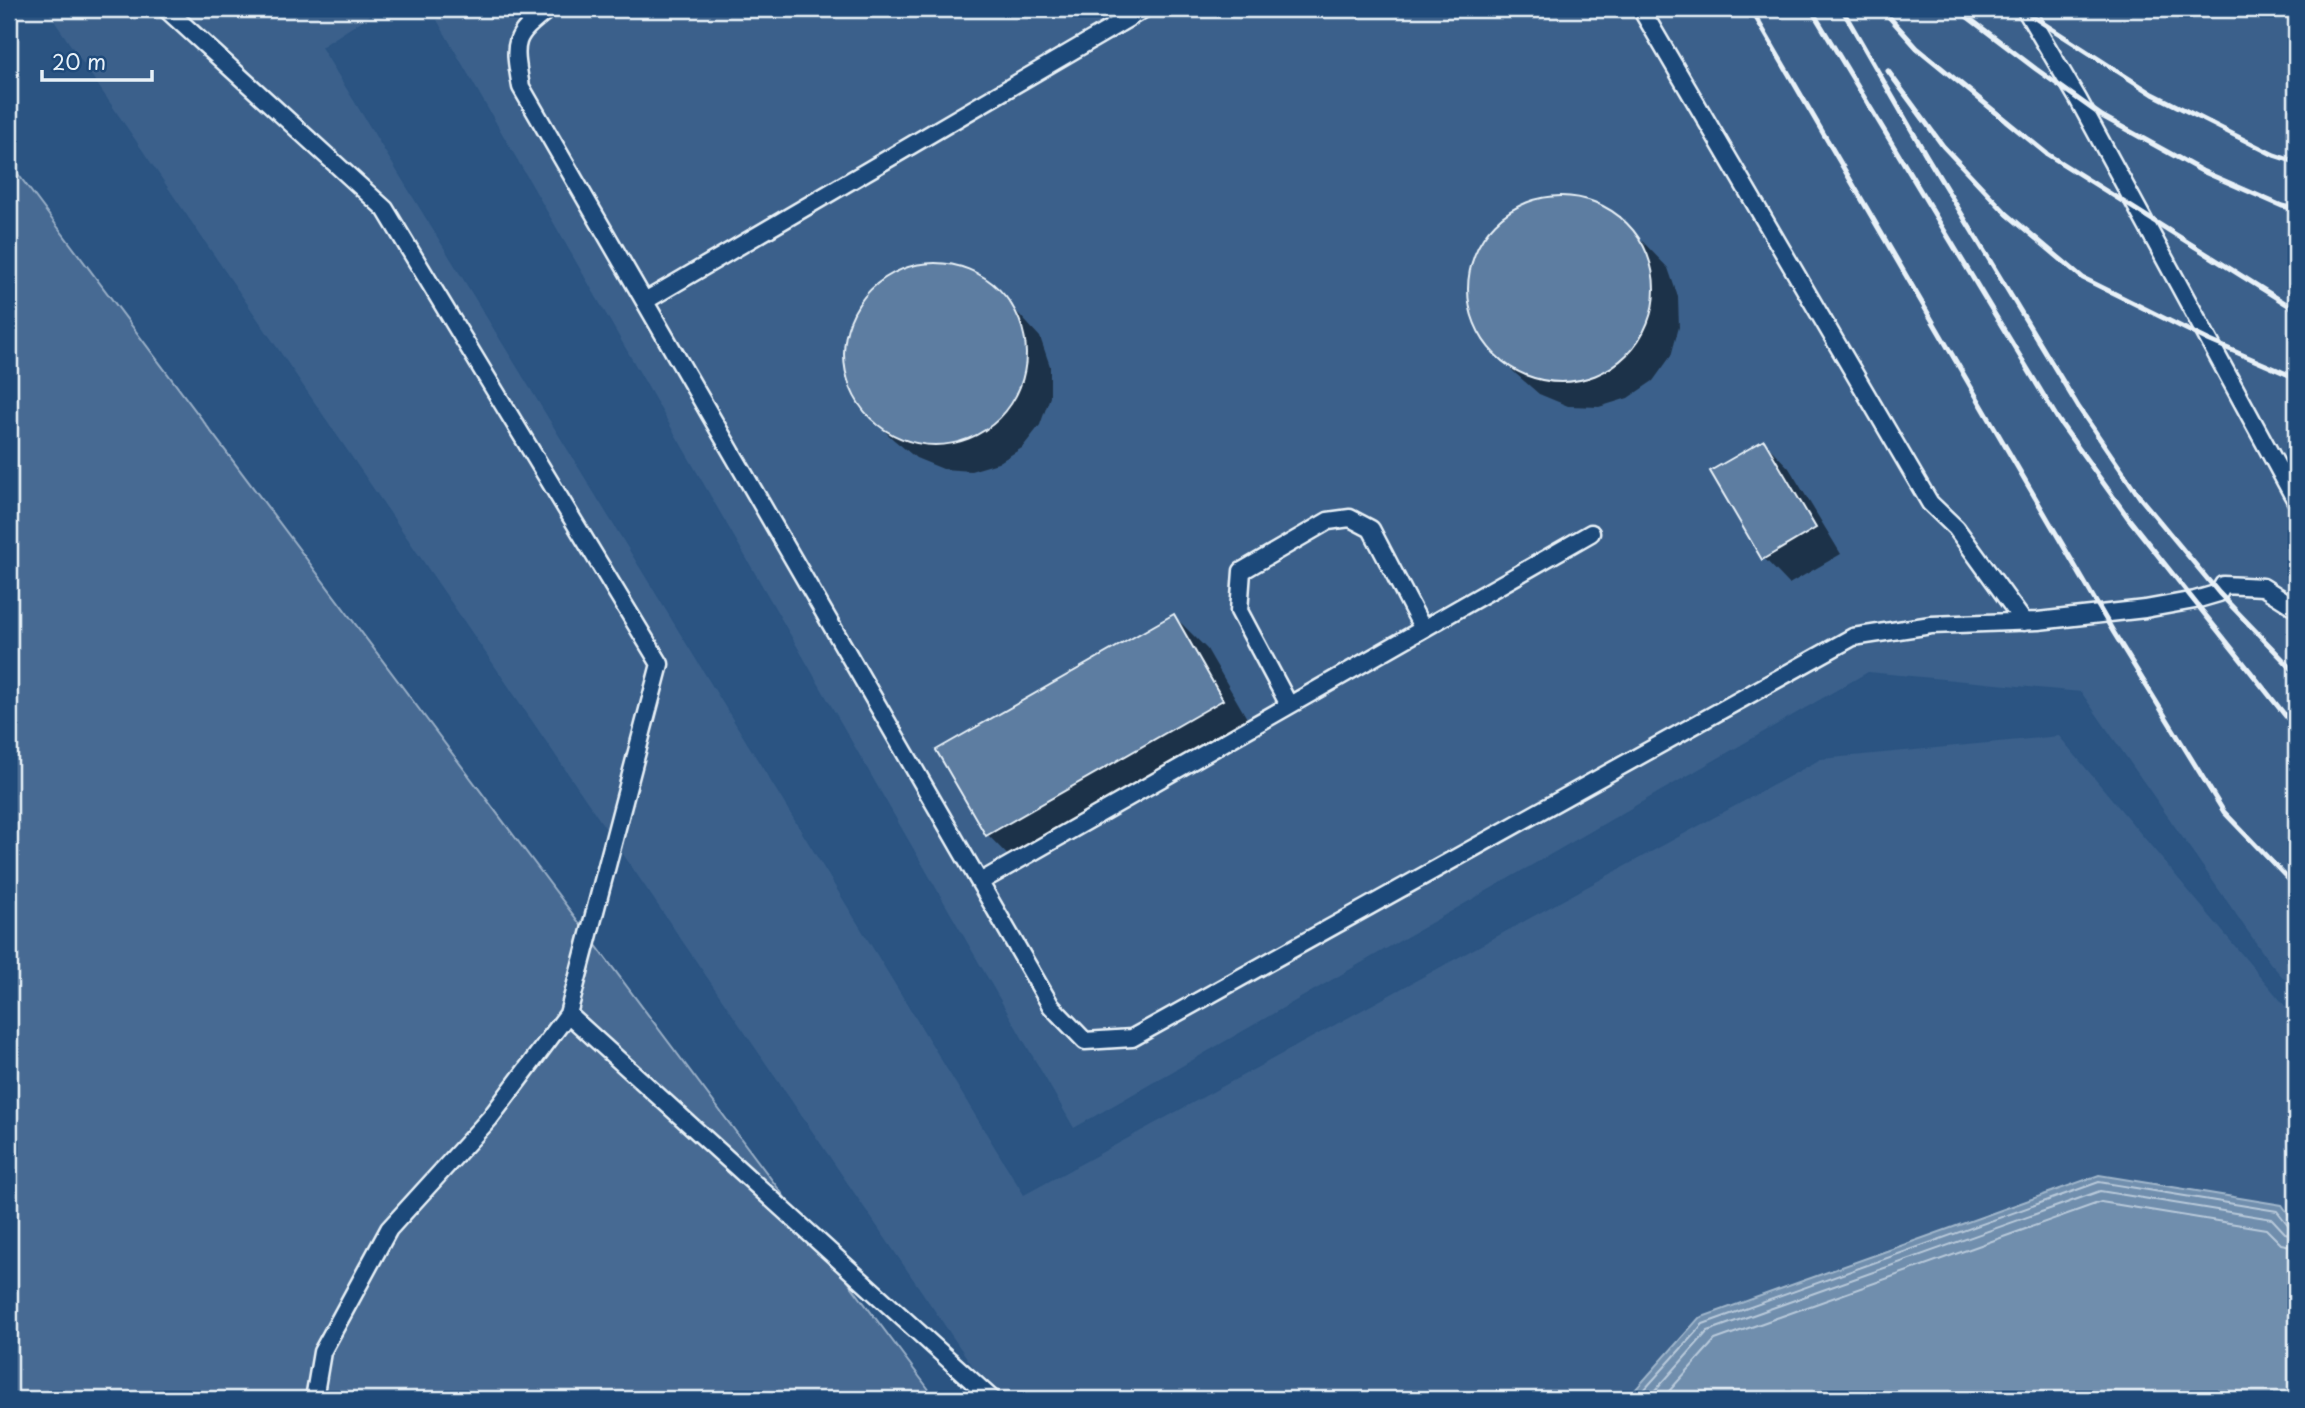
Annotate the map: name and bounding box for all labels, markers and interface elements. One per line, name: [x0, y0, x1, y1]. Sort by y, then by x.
scale bar: [42, 38, 152, 82]
text: 20 m: [52, 45, 106, 77]

